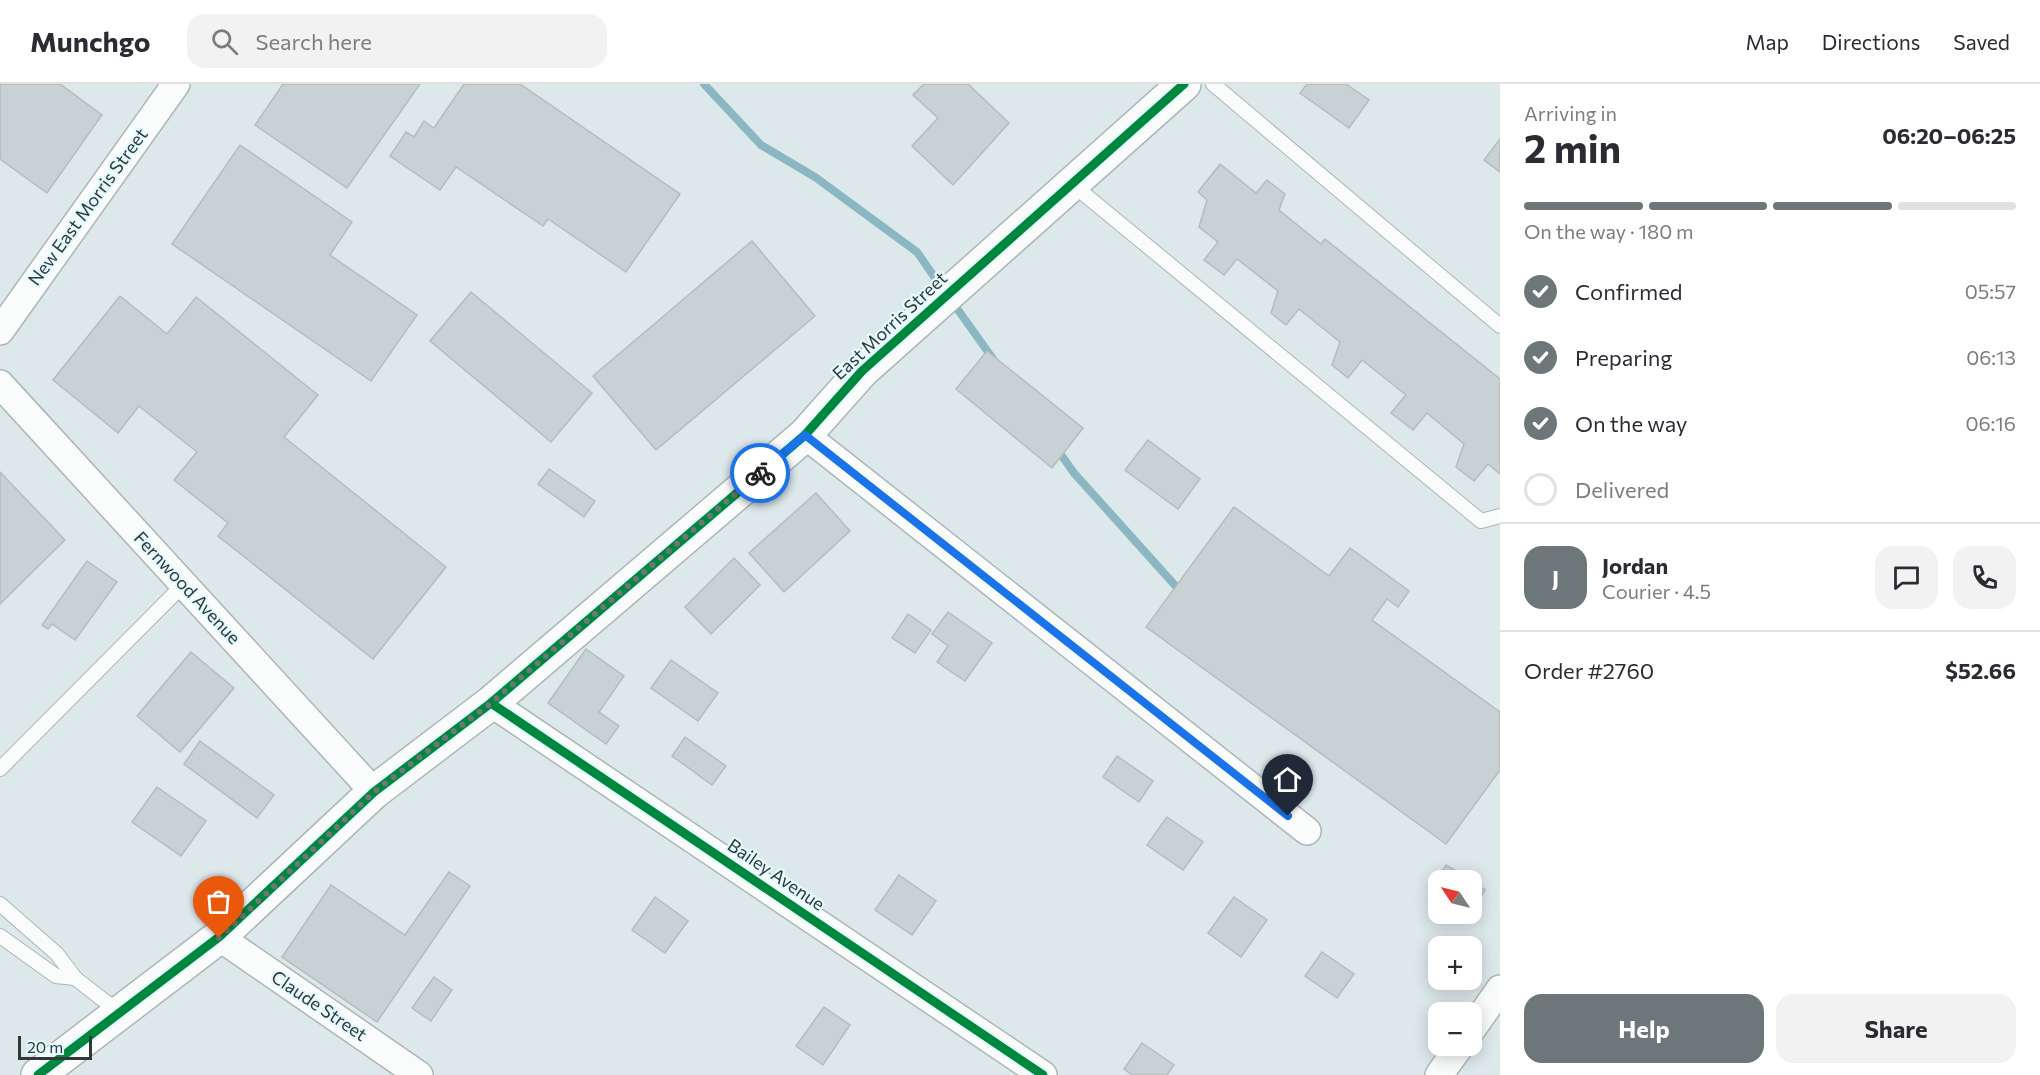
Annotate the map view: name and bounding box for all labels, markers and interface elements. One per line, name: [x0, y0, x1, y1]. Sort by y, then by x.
search box: [187, 14, 607, 68]
text: Munchgo: [30, 24, 151, 58]
icon: search: [208, 25, 241, 58]
text: Search here: [256, 28, 372, 55]
text: Map: [1746, 29, 1789, 54]
text: Directions: [1822, 29, 1920, 54]
text: Saved: [1953, 29, 2010, 54]
text: Arriving in: [1524, 101, 1617, 125]
text: 06:20–06:25: [1882, 122, 2016, 149]
street label: New East Morris Street: [23, 123, 152, 289]
text: 2 min: [1524, 123, 1621, 171]
text: On the way · 180 m: [1524, 219, 1693, 243]
street label: East Morris Street: [828, 267, 951, 384]
icon: check: [1524, 275, 1557, 308]
text: Confirmed: [1575, 278, 1682, 305]
text: 05:57: [1965, 279, 2016, 303]
icon: check: [1524, 341, 1557, 374]
text: Preparing: [1575, 344, 1672, 371]
text: 06:13: [1966, 345, 2016, 369]
icon: check: [1524, 407, 1557, 440]
text: On the way: [1575, 410, 1687, 437]
text: 06:16: [1965, 411, 2016, 435]
courier: [730, 443, 790, 503]
icon: bike: [744, 457, 777, 490]
text: Delivered: [1575, 476, 1669, 503]
street label: Fernwood Avenue: [130, 526, 246, 648]
button: chat: [1875, 546, 1938, 609]
button: phone: [1953, 546, 2016, 609]
text: Jordan: [1602, 552, 1668, 579]
text: J: [1552, 564, 1559, 591]
text: Courier · 4.5: [1602, 579, 1711, 603]
text: Order #2760: [1524, 657, 1654, 684]
text: $52.66: [1945, 657, 2016, 684]
pin: [1262, 754, 1313, 816]
icon: home: [1271, 763, 1304, 796]
street label: Bailey Avenue: [724, 834, 829, 915]
north arrow: [1428, 870, 1482, 924]
map controls: [1428, 870, 1482, 1056]
pin: [193, 876, 244, 938]
icon: bag: [202, 885, 235, 918]
button: +: [1428, 936, 1482, 990]
street label: Claude Street: [268, 965, 372, 1045]
button: Help: [1524, 994, 1764, 1063]
button: Share: [1776, 994, 2016, 1063]
button: −: [1428, 1002, 1482, 1056]
scale bar: [18, 1033, 92, 1060]
text: 20 m: [27, 1037, 63, 1056]

